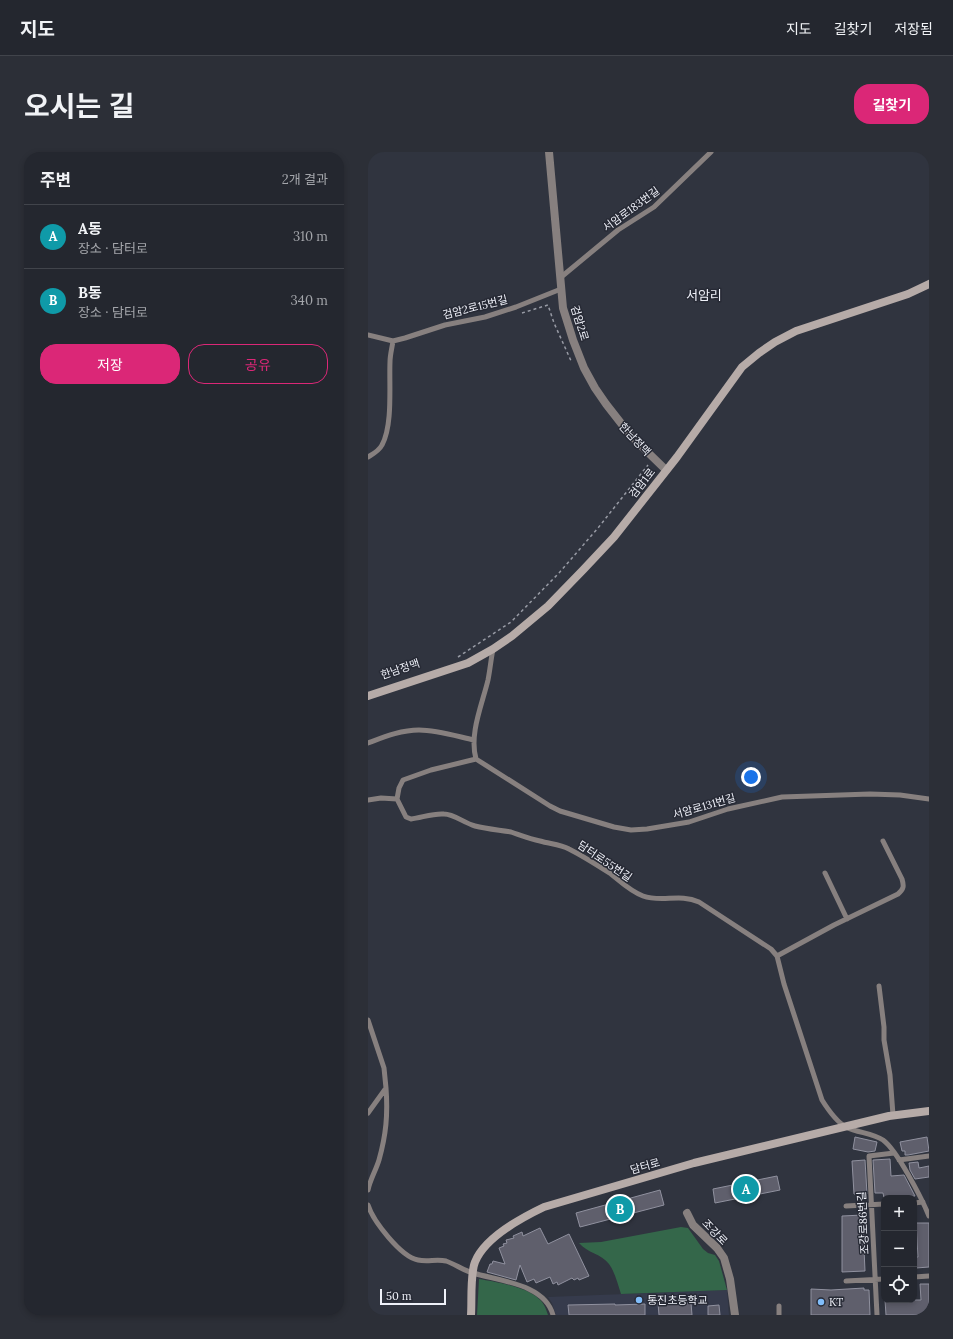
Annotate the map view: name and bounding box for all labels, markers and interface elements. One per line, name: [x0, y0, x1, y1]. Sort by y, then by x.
text: 지도: [20, 17, 55, 41]
text: 지도: [786, 20, 812, 38]
text: 길찾기: [834, 20, 872, 38]
text: 저장됨: [894, 20, 933, 38]
button: 길찾기: [854, 84, 929, 124]
text: 오시는 길: [24, 88, 134, 124]
text: 주변: [40, 169, 71, 191]
text: 2개 결과: [282, 171, 328, 188]
street label: 서암로183번길: [600, 184, 662, 234]
text: A동: [78, 219, 102, 238]
text: A: [49, 228, 57, 245]
text: 310 m: [293, 228, 328, 245]
text: 장소 · 담터로: [78, 240, 148, 257]
text: B동: [78, 283, 102, 302]
district label: 서암리: [686, 287, 722, 304]
text: B: [49, 292, 57, 309]
text: 340 m: [291, 292, 328, 309]
street label: 검암2로15번길: [441, 292, 509, 322]
text: 장소 · 담터로: [78, 304, 148, 321]
street label: 검암2로: [568, 304, 592, 342]
button: 저장: [40, 344, 180, 384]
button: 공유: [188, 344, 328, 384]
street label: 한남정맥: [616, 419, 654, 459]
street label: 검암1로: [626, 465, 658, 501]
street label: 한남정맥: [379, 656, 421, 682]
your location: [741, 767, 761, 787]
street label: 서암로131번길: [671, 790, 737, 822]
street label: 담터로55번길: [575, 838, 635, 884]
street label: 담터로: [628, 1155, 662, 1177]
pin: A: [733, 1174, 759, 1204]
street label: 조강로86번길: [854, 1191, 872, 1255]
pin: B: [607, 1194, 633, 1224]
map controls: [881, 1195, 917, 1303]
button: +: [881, 1195, 917, 1231]
street label: 조강로: [699, 1216, 731, 1248]
button: −: [881, 1231, 917, 1267]
button: locate: [881, 1267, 917, 1303]
scale bar: [380, 1287, 446, 1306]
text: 50 m: [386, 1289, 412, 1303]
place label: 통진초등학교: [647, 1293, 708, 1307]
marker: 통진초등학교: [634, 1295, 644, 1305]
place label: KT: [829, 1295, 843, 1309]
marker: KT: [816, 1297, 826, 1307]

